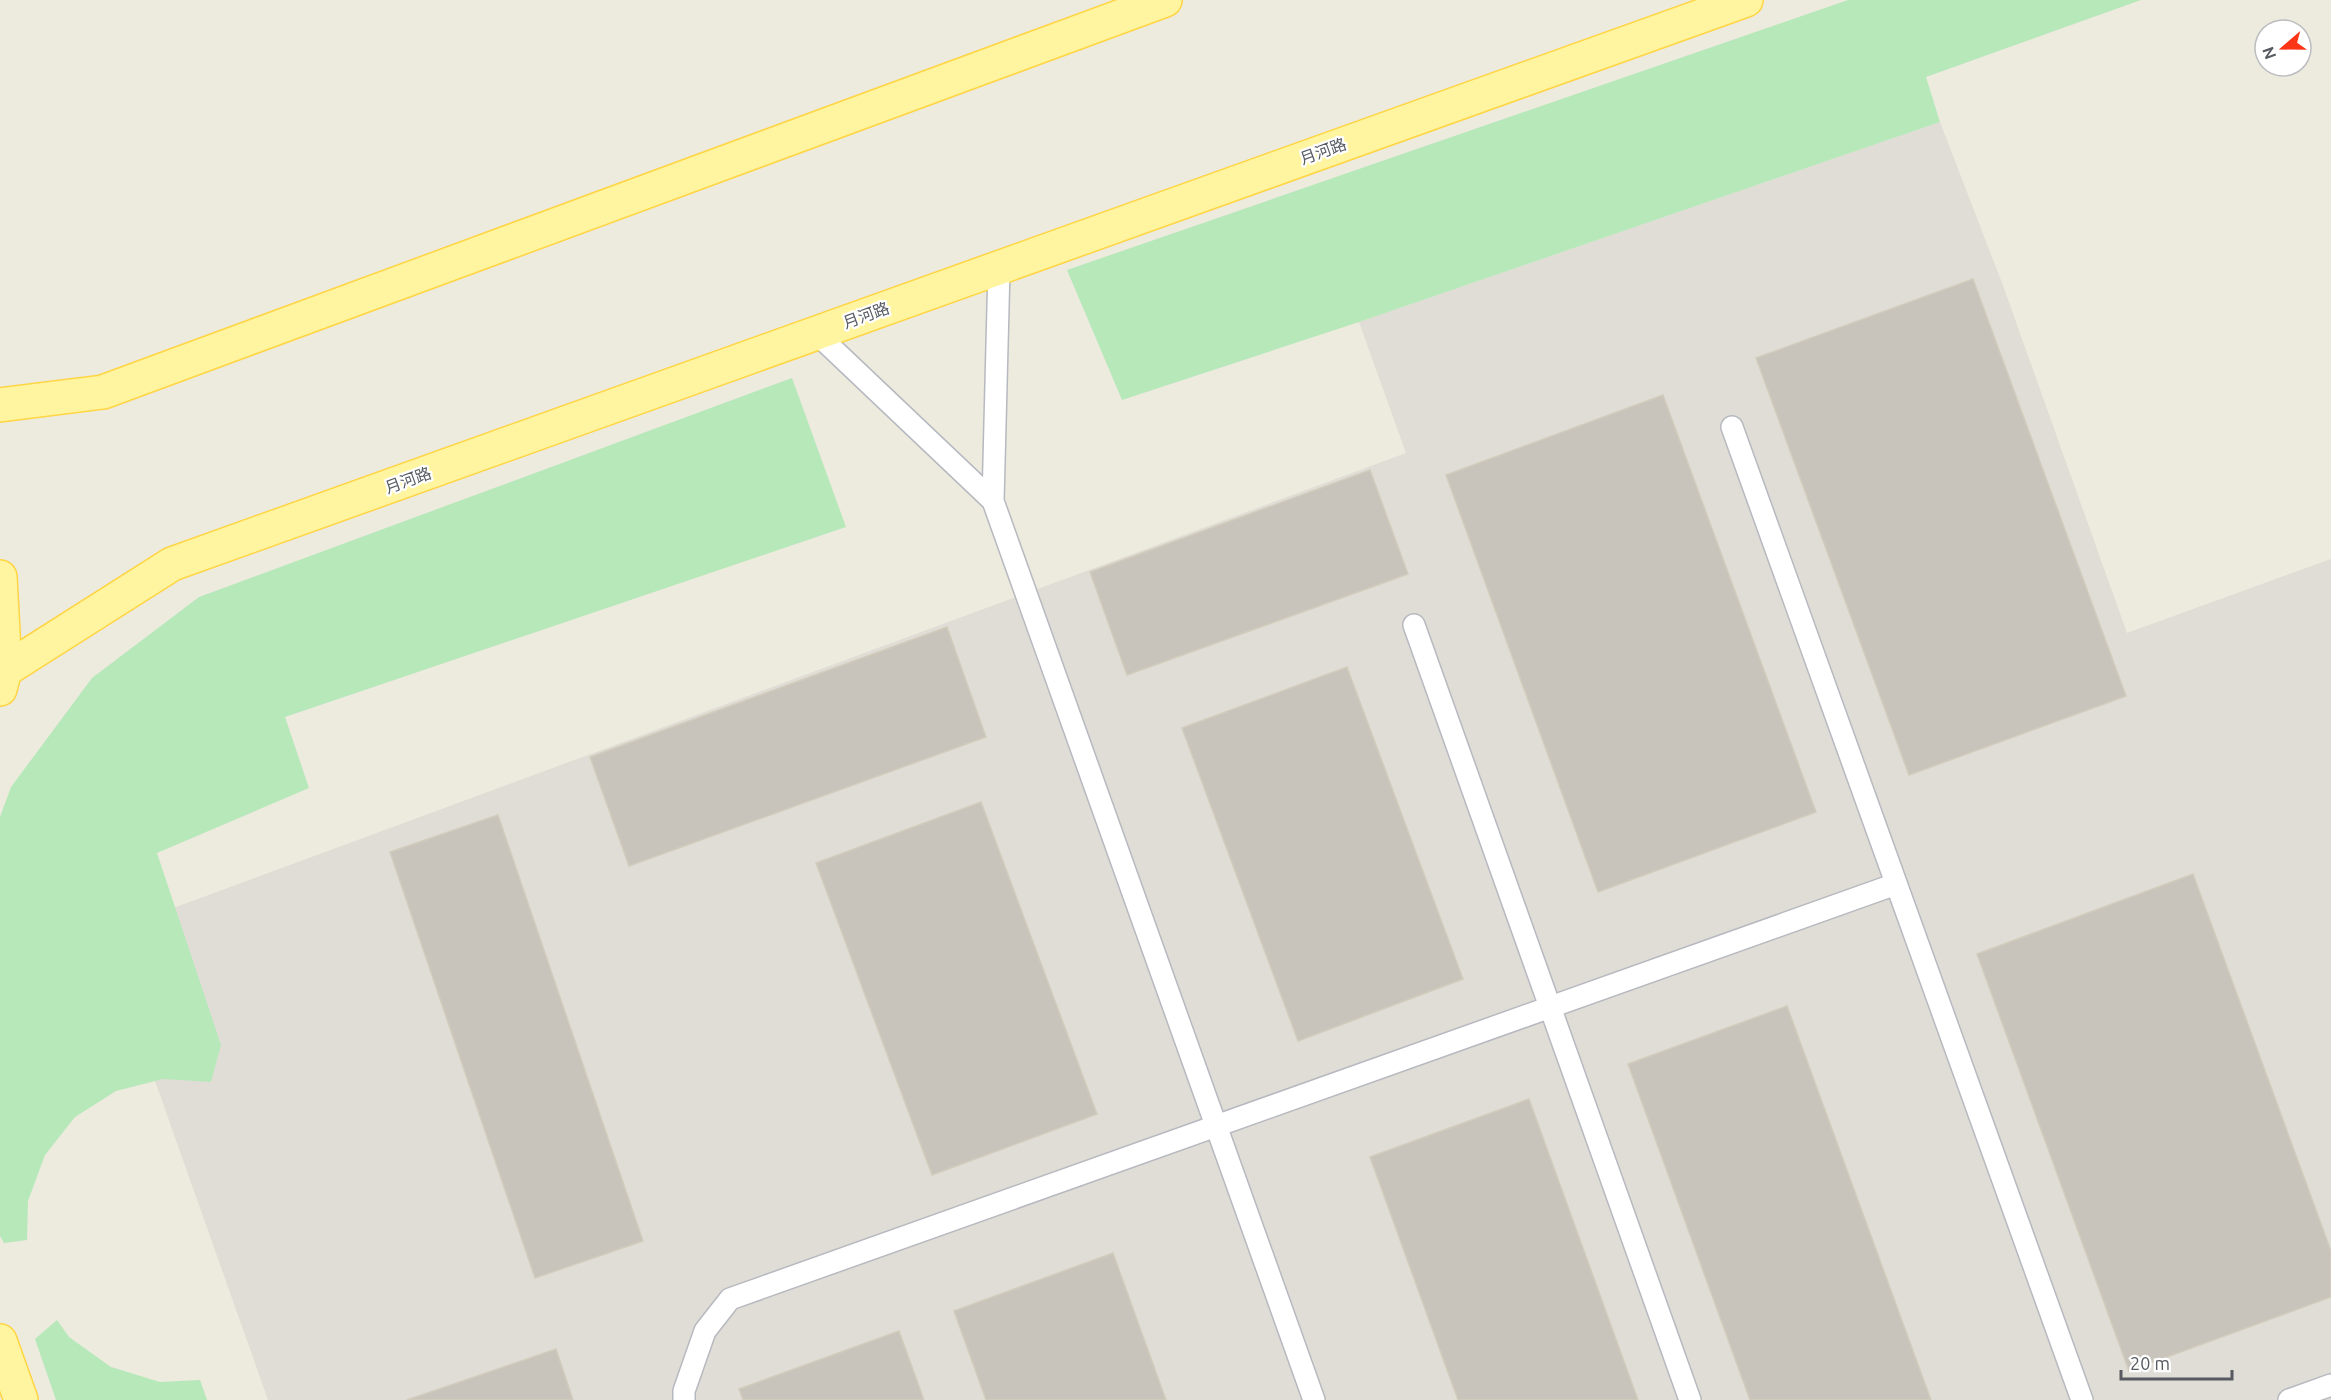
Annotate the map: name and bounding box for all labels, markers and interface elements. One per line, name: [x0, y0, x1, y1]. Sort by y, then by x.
north arrow: [2253, 18, 2313, 78]
text: N: [2258, 44, 2279, 62]
street label: 月河路: [1297, 134, 1349, 168]
street label: 月河路: [840, 298, 892, 332]
street label: 月河路: [382, 463, 434, 497]
scale bar: [2121, 1343, 2232, 1381]
text: 20 m: [2130, 1353, 2170, 1373]

